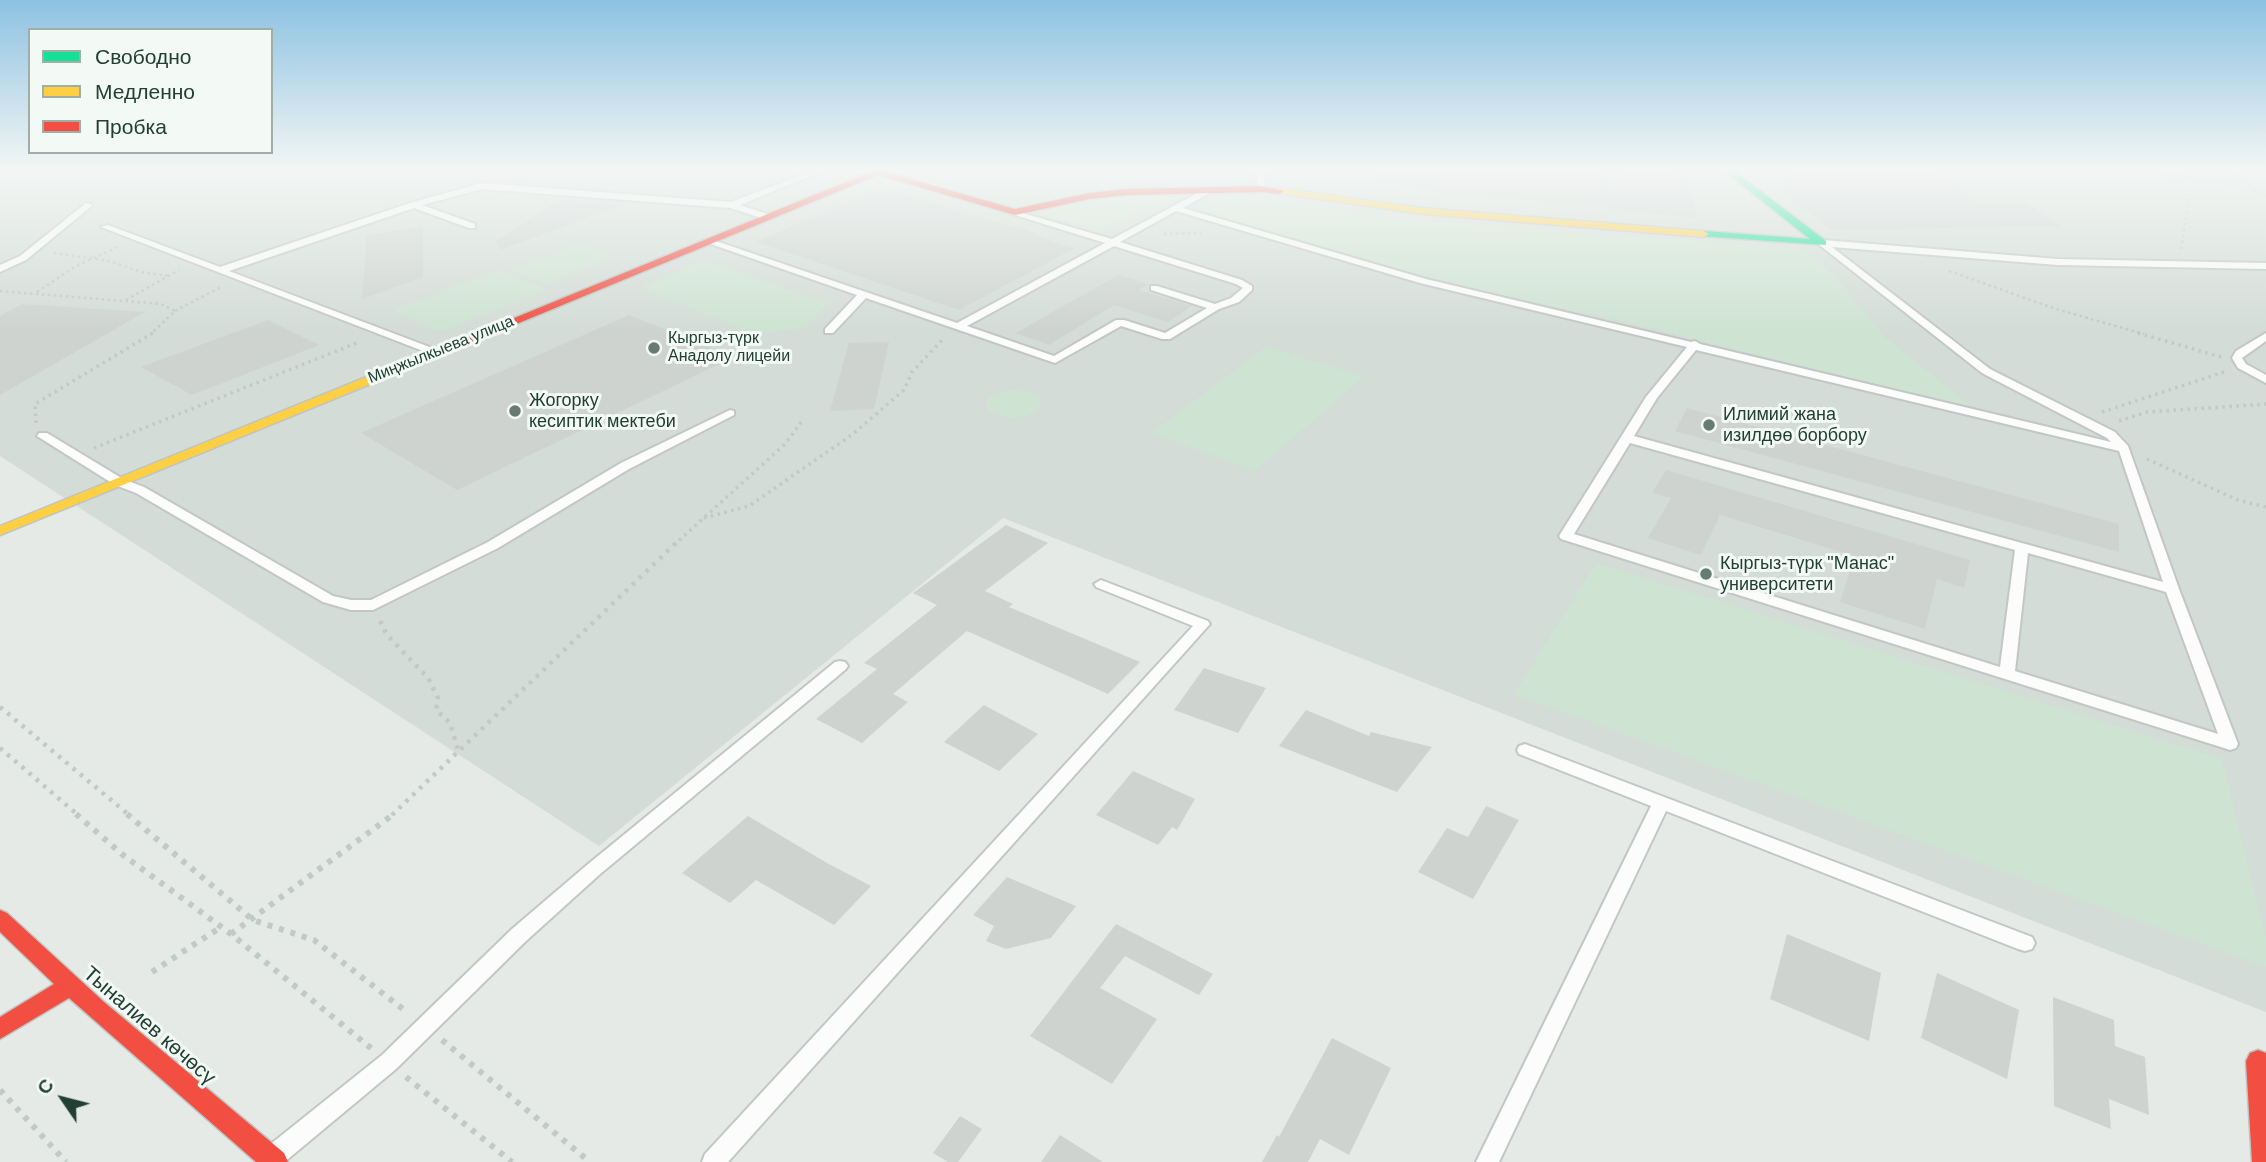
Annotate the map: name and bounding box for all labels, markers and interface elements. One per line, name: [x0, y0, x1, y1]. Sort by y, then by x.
legend: [28, 28, 273, 154]
text: Свободно: [95, 45, 192, 68]
text: Медленно: [95, 80, 195, 103]
text: Пробка: [95, 115, 167, 138]
street label: Миңжылкыева улица: [365, 312, 517, 388]
place label: Кыргыз-түрк Анадолу лицейи: [668, 329, 790, 367]
marker: Кыргыз-түрк Анадолу лицейи: [646, 340, 662, 356]
place label: Жогорку кесиптик мектеби: [529, 390, 676, 432]
marker: Жогорку кесиптик мектеби: [507, 403, 523, 419]
place label: Илимий жана изилдөө борбору: [1723, 404, 1867, 446]
marker: Илимий жана изилдөө борбору: [1701, 417, 1717, 433]
place label: Кыргыз-түрк "Манас" университети: [1720, 553, 1894, 596]
marker: Кыргыз-түрк "Манас" университети: [1698, 566, 1714, 582]
street label: Тыналиев көчөсү: [78, 962, 220, 1090]
north arrow: [28, 1064, 98, 1134]
text: С: [33, 1075, 58, 1098]

